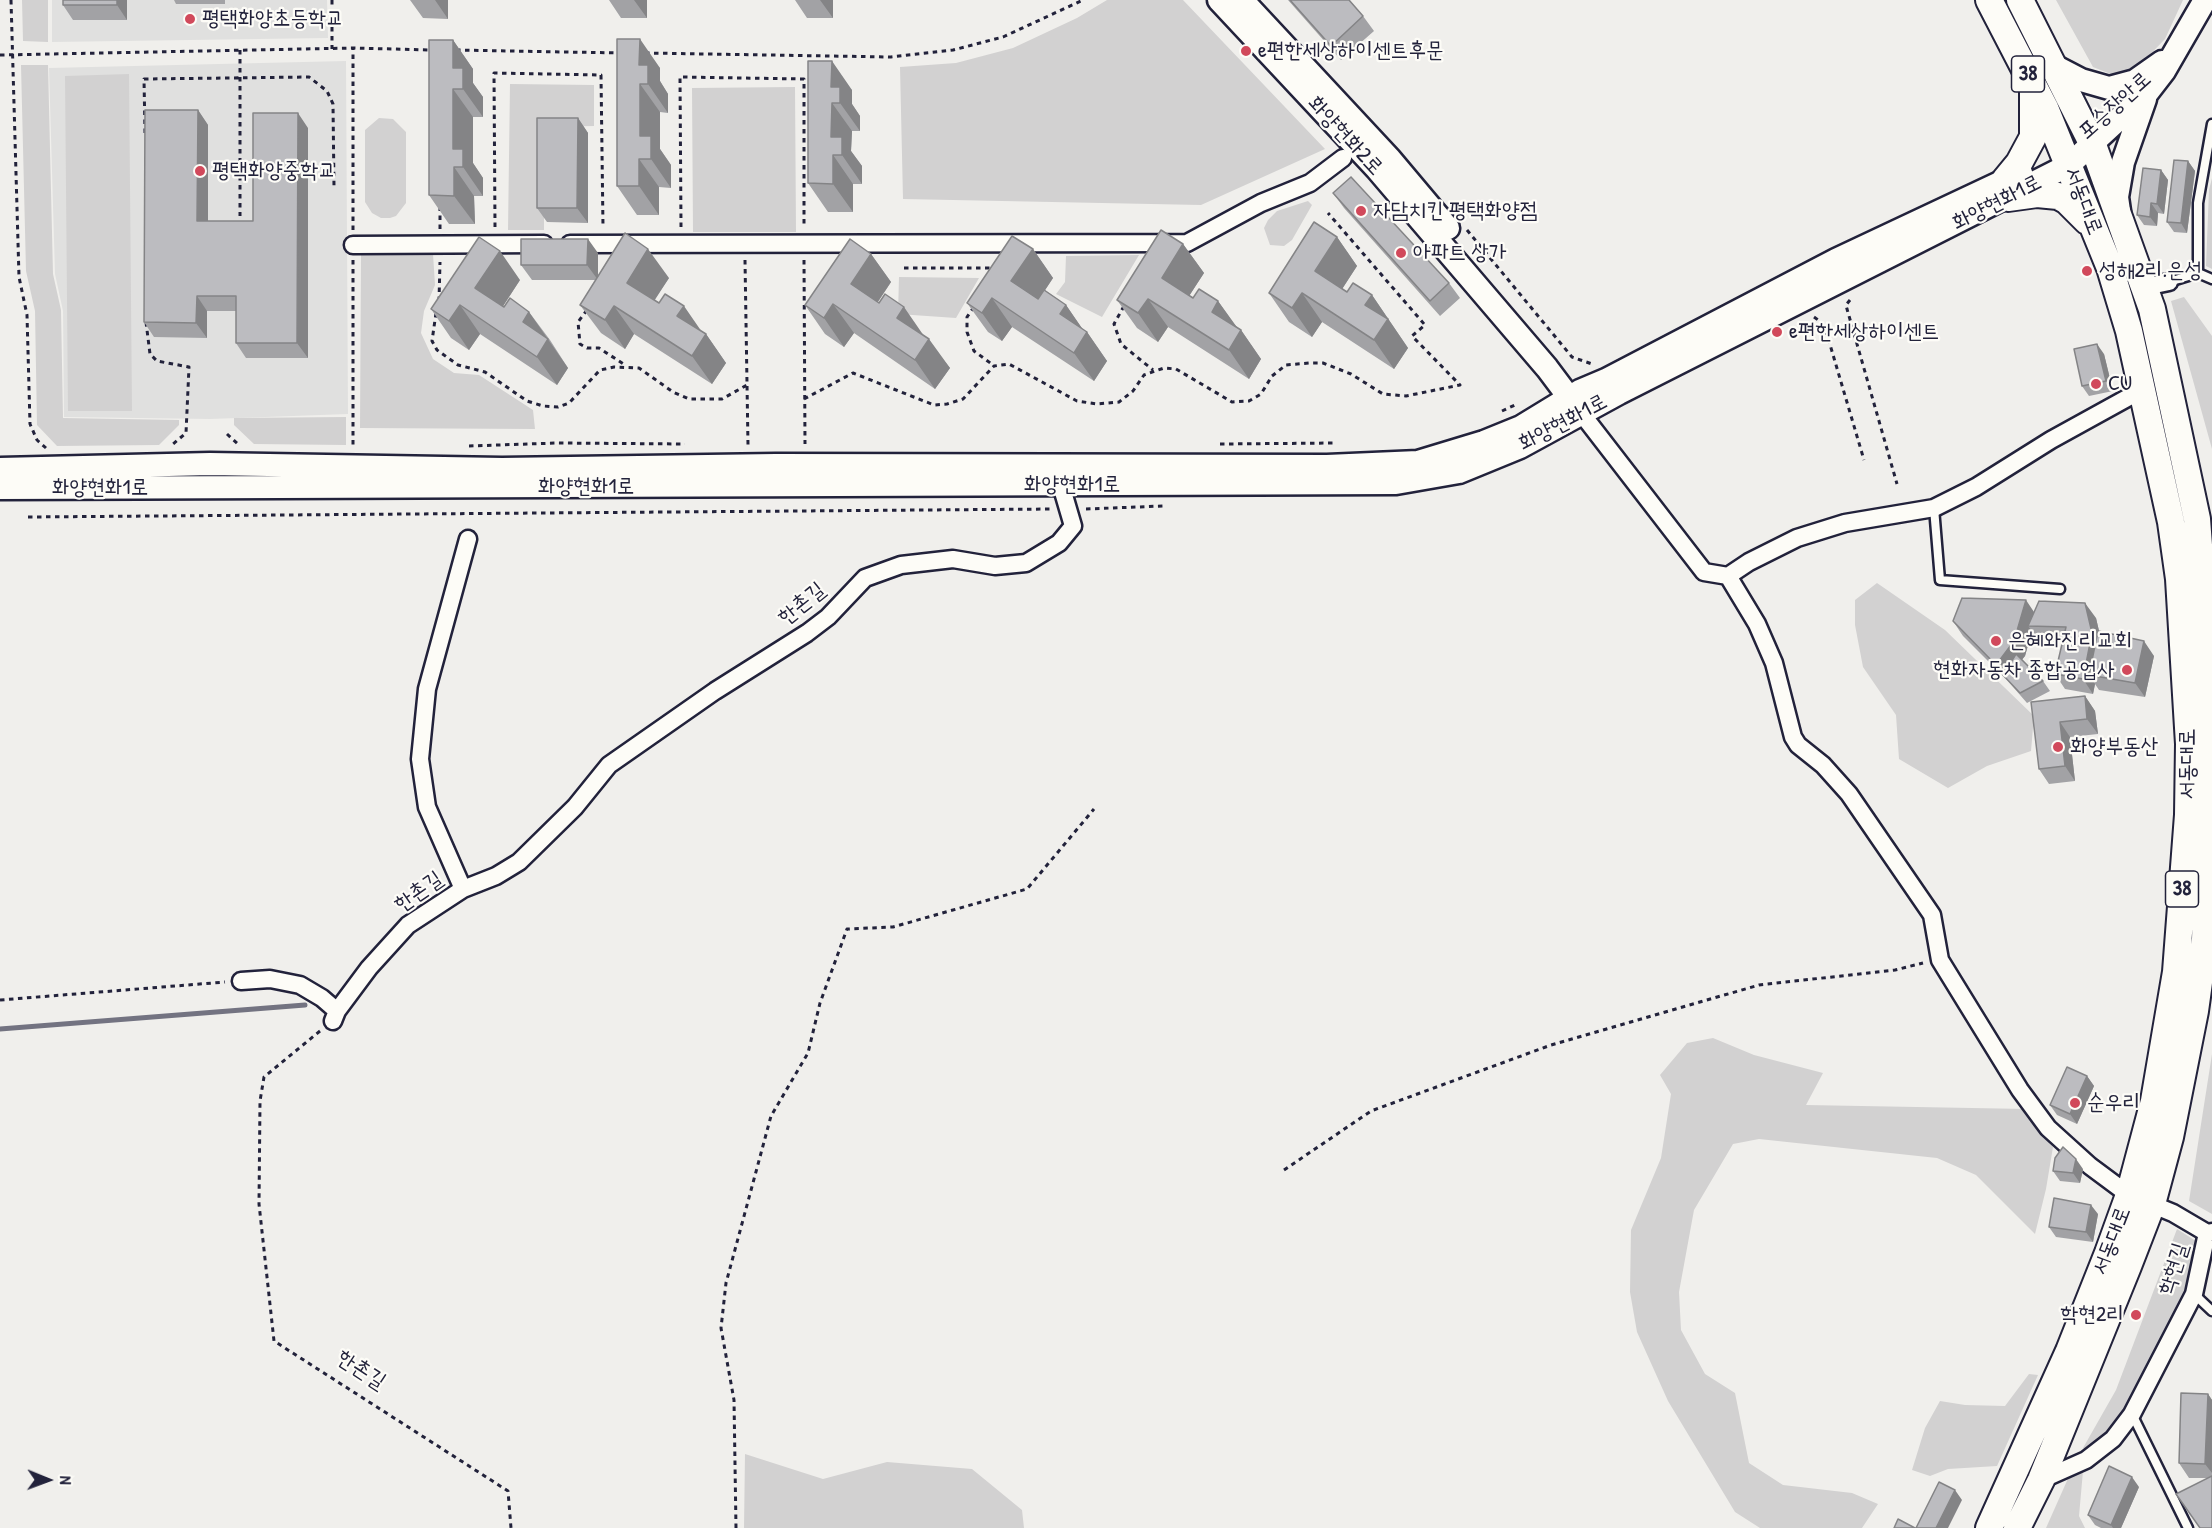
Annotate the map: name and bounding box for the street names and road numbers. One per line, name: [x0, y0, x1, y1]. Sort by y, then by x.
road number: 38: [2012, 56, 2044, 92]
street label: 포승장안로: [2073, 67, 2157, 145]
street label: 화양현화2로: [1302, 91, 1388, 181]
street label: 서동대로: [2058, 163, 2108, 239]
street label: 화양현화1로: [1948, 169, 2046, 237]
street label: 화양현화1로: [1514, 389, 1612, 457]
street label: 화양현화1로: [1024, 472, 1120, 498]
street label: 화양현화1로: [538, 474, 634, 500]
street label: 화양현화1로: [52, 475, 148, 501]
street label: 한촌길: [773, 577, 831, 631]
street label: 서동대로: [2175, 729, 2201, 799]
street label: 한촌길: [390, 866, 448, 918]
road number: 38: [2166, 871, 2198, 907]
street label: 서동대로: [2087, 1203, 2137, 1279]
street label: 학현길: [2154, 1240, 2194, 1298]
street label: 한촌길: [332, 1344, 390, 1396]

